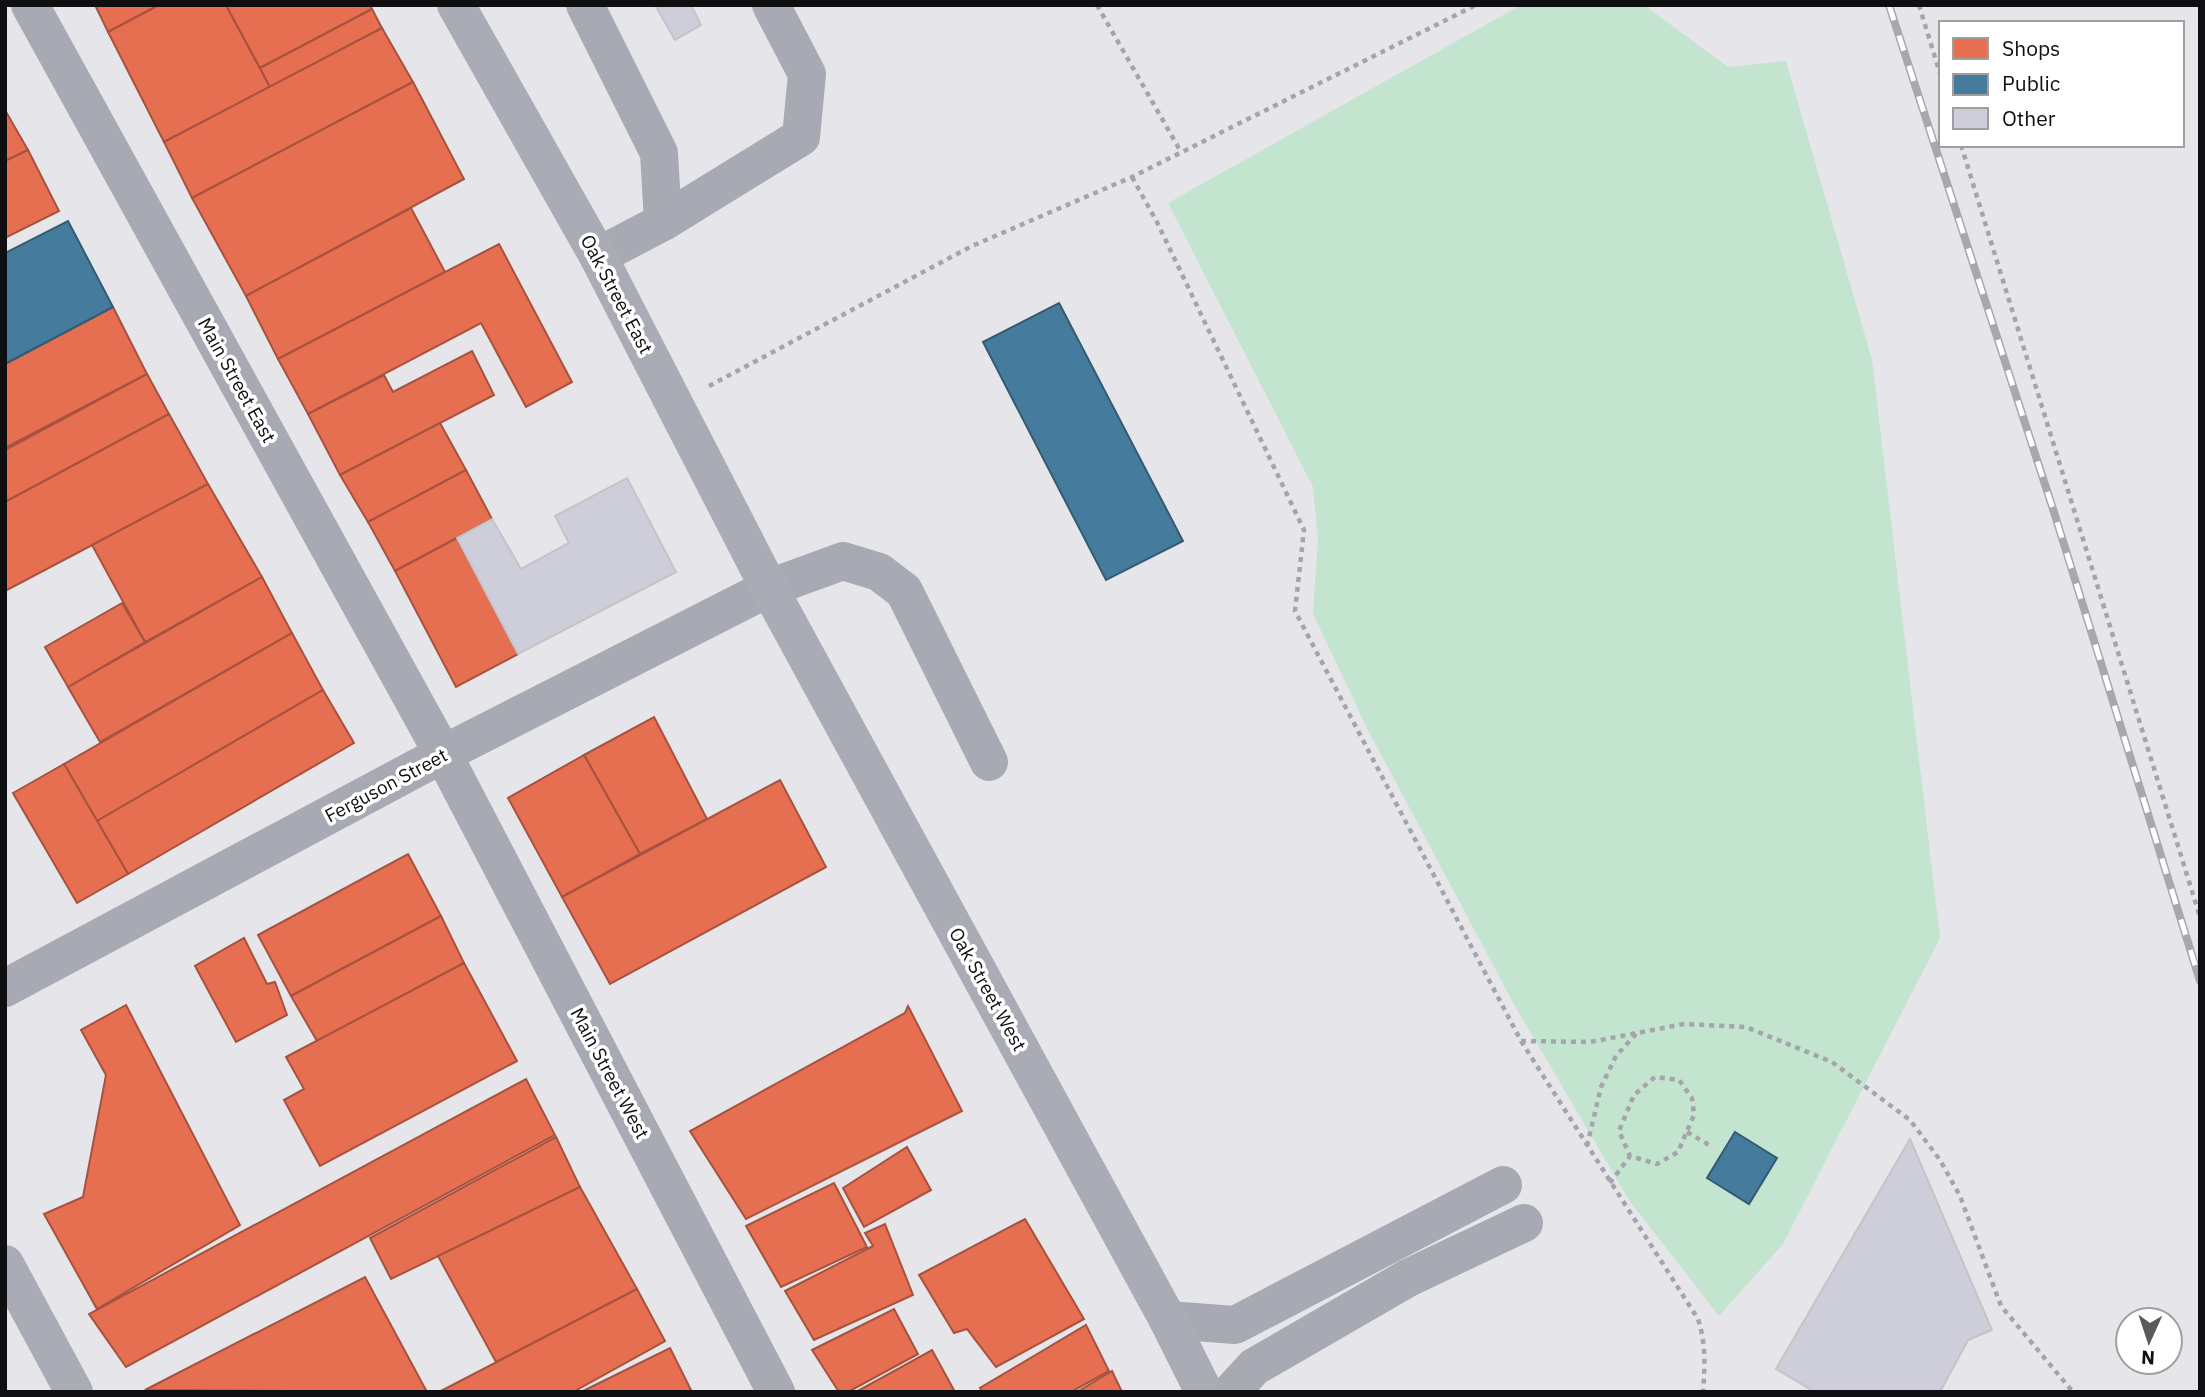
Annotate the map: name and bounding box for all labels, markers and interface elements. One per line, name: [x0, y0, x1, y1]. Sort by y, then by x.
legend: [1939, 21, 2184, 147]
text: Shops: [2002, 34, 2060, 62]
text: Public: [2002, 69, 2060, 97]
text: Other: [2002, 104, 2056, 132]
street label: Oak Street East: [575, 230, 659, 358]
street label: Main Street East: [193, 313, 281, 447]
street label: Ferguson Street: [321, 743, 451, 827]
street label: Oak Street West: [944, 923, 1032, 1055]
street label: Main Street West: [565, 1003, 655, 1143]
north arrow: [2114, 1306, 2184, 1376]
text: N: [2141, 1346, 2156, 1370]

